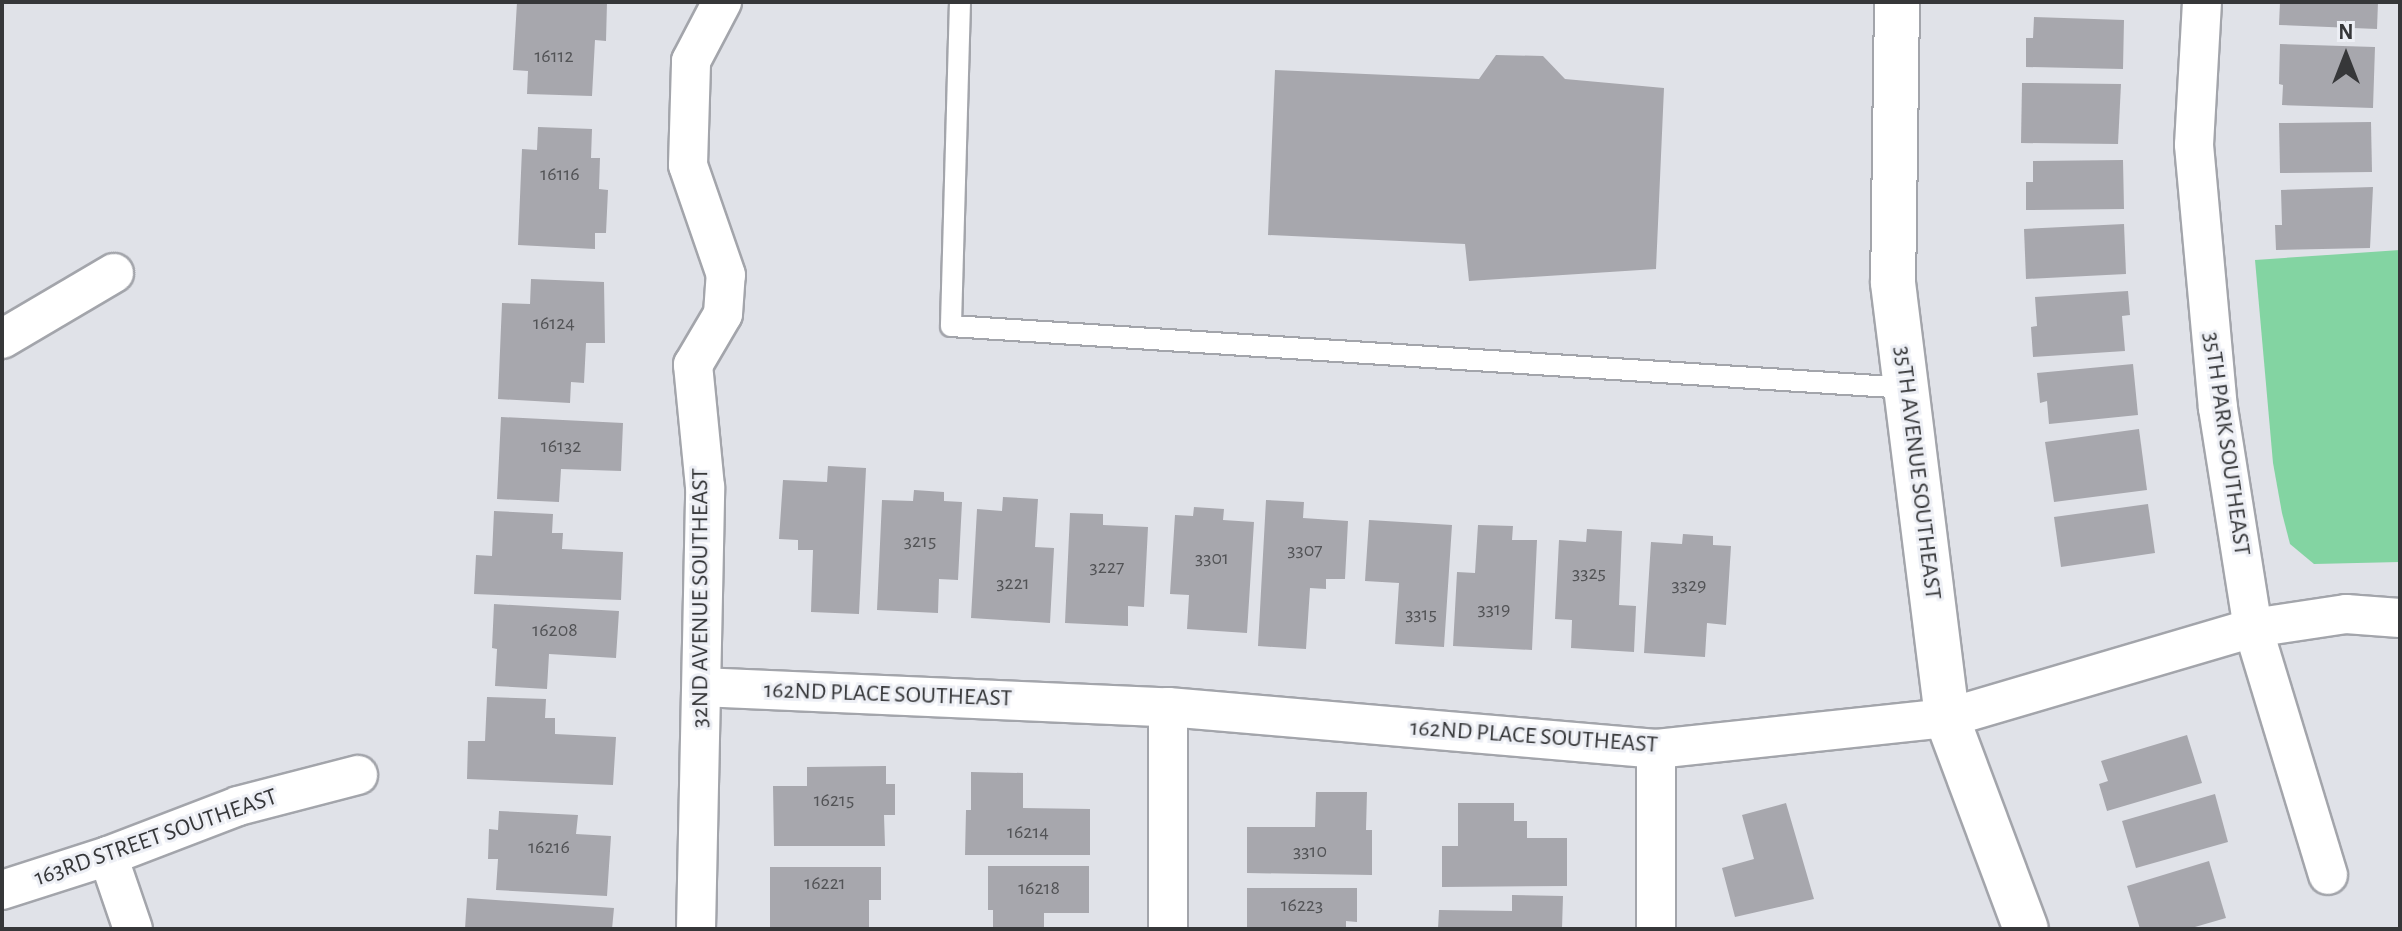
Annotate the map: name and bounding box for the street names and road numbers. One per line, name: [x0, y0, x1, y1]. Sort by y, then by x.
street label: 35TH PARK SOUTHEAST: [2196, 330, 2256, 558]
street label: 35TH AVENUE SOUTHEAST: [1887, 345, 1947, 601]
street label: 32ND AVENUE SOUTHEAST: [687, 468, 715, 728]
street label: 162ND PLACE SOUTHEAST: [763, 676, 1013, 714]
street label: 162ND PLACE SOUTHEAST: [1409, 714, 1659, 760]
street label: 163RD STREET SOUTHEAST: [31, 783, 281, 893]

